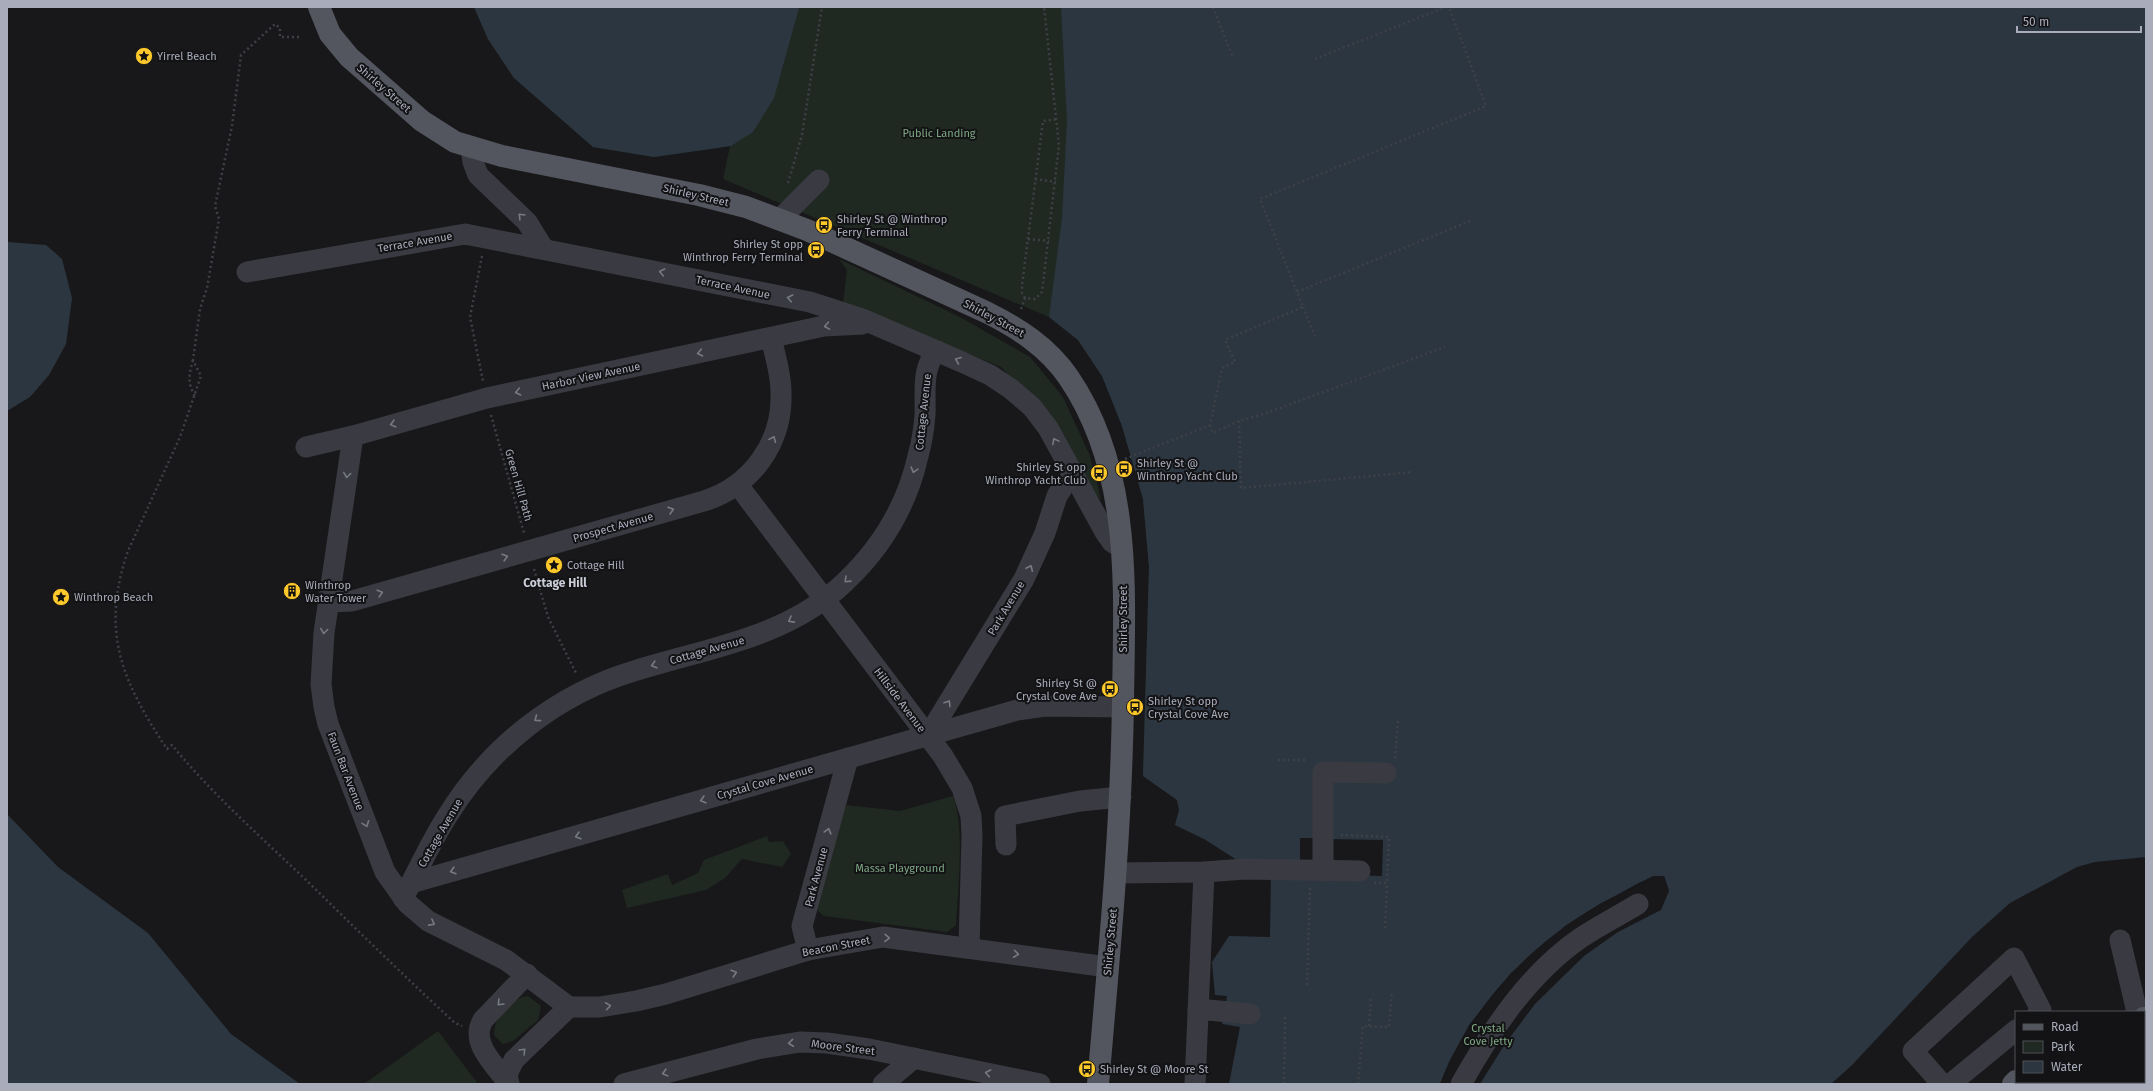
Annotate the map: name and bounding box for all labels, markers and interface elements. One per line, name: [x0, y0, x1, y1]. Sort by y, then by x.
scale bar: [2017, 8, 2141, 34]
text: 50 m: [2023, 15, 2049, 29]
place icon: Yirrel Beach: [134, 46, 154, 66]
place label: Yirrel Beach: [157, 50, 217, 63]
street label: Shirley Street: [354, 61, 413, 115]
park label: Public Landing: [902, 127, 976, 140]
street label: Shirley Street: [662, 182, 730, 209]
one-way arrow: [518, 213, 526, 221]
place label: Shirley St @ Winthrop Ferry Terminal: [837, 213, 947, 239]
bus stop icon: Shirley St @ Winthrop Ferry Terminal: [814, 215, 834, 235]
street label: Terrace Avenue: [377, 230, 453, 255]
place label: Shirley St opp Winthrop Ferry Terminal: [683, 238, 803, 264]
bus stop icon: Shirley St opp Winthrop Ferry Terminal: [806, 240, 826, 260]
one-way arrow: [659, 269, 666, 277]
street label: Terrace Avenue: [695, 273, 771, 302]
one-way arrow: [787, 295, 793, 303]
street label: Shirley Street: [961, 297, 1026, 340]
one-way arrow: [824, 321, 831, 330]
one-way arrow: [697, 348, 703, 356]
one-way arrow: [954, 357, 961, 365]
street label: Harbor View Avenue: [541, 360, 642, 393]
street label: Cottage Avenue: [913, 373, 934, 451]
one-way arrow: [515, 387, 522, 395]
one-way arrow: [389, 420, 396, 428]
one-way arrow: [768, 436, 776, 444]
one-way arrow: [1053, 438, 1060, 446]
street label: Green Hill Path: [502, 448, 535, 523]
place label: Shirley St @ Winthrop Yacht Club: [1137, 457, 1238, 483]
bus stop icon: Shirley St @ Winthrop Yacht Club: [1114, 459, 1134, 479]
place label: Shirley St opp Winthrop Yacht Club: [985, 461, 1086, 487]
bus stop icon: Shirley St opp Winthrop Yacht Club: [1089, 463, 1109, 483]
one-way arrow: [911, 467, 919, 474]
one-way arrow: [343, 472, 352, 478]
one-way arrow: [668, 507, 674, 515]
street label: Prospect Avenue: [572, 510, 655, 545]
one-way arrow: [502, 554, 509, 562]
place icon: Cottage Hill: [544, 555, 564, 575]
place label: Cottage Hill: [567, 559, 625, 572]
one-way arrow: [1025, 564, 1033, 572]
one-way arrow: [844, 575, 852, 583]
district label: Cottage Hill: [523, 576, 587, 590]
place label: Winthrop Water Tower: [305, 579, 367, 605]
street label: Park Avenue: [985, 579, 1028, 638]
building icon: Winthrop Water Tower: [282, 581, 302, 601]
street label: Shirley Street: [1117, 585, 1130, 653]
place icon: Winthrop Beach: [51, 587, 71, 607]
one-way arrow: [377, 589, 384, 598]
place label: Winthrop Beach: [74, 591, 153, 604]
one-way arrow: [788, 615, 795, 623]
one-way arrow: [320, 628, 329, 634]
street label: Cottage Avenue: [668, 634, 746, 667]
one-way arrow: [651, 660, 658, 669]
street label: Hillside Avenue: [871, 666, 928, 735]
place label: Shirley St @ Crystal Cove Ave: [1016, 677, 1097, 703]
bus stop icon: Shirley St @ Crystal Cove Ave: [1100, 679, 1120, 699]
place label: Shirley St opp Crystal Cove Ave: [1148, 695, 1229, 721]
bus stop icon: Shirley St opp Crystal Cove Ave: [1125, 697, 1145, 717]
one-way arrow: [943, 700, 951, 707]
one-way arrow: [535, 714, 542, 721]
street label: Faun Bar Avenue: [325, 730, 366, 812]
street label: Crystal Cove Avenue: [715, 762, 815, 802]
one-way arrow: [700, 795, 707, 804]
street label: Cottage Avenue: [416, 797, 465, 870]
one-way arrow: [361, 820, 369, 827]
one-way arrow: [824, 828, 832, 835]
one-way arrow: [575, 831, 581, 839]
street label: Park Avenue: [802, 846, 831, 908]
park label: Massa Playground: [855, 862, 945, 875]
one-way arrow: [450, 866, 457, 875]
street label: Shirley Street: [1101, 908, 1120, 976]
one-way arrow: [428, 918, 435, 926]
one-way arrow: [884, 933, 890, 942]
street label: Beacon Street: [801, 934, 871, 959]
one-way arrow: [1013, 949, 1019, 958]
one-way arrow: [730, 969, 737, 978]
one-way arrow: [497, 998, 504, 1005]
one-way arrow: [605, 1002, 611, 1011]
legend: [2015, 1011, 2145, 1083]
text: Road: [2051, 1020, 2079, 1034]
park label: Crystal Cove Jetty: [1463, 1022, 1513, 1048]
street label: Moore Street: [810, 1037, 876, 1058]
one-way arrow: [788, 1038, 794, 1047]
text: Park: [2051, 1040, 2075, 1054]
one-way arrow: [518, 1048, 526, 1055]
bus stop icon: Shirley St @ Moore St: [1077, 1059, 1097, 1079]
text: Water: [2051, 1060, 2083, 1074]
place label: Shirley St @ Moore St: [1100, 1063, 1208, 1076]
one-way arrow: [662, 1068, 669, 1077]
one-way arrow: [985, 1070, 991, 1078]

